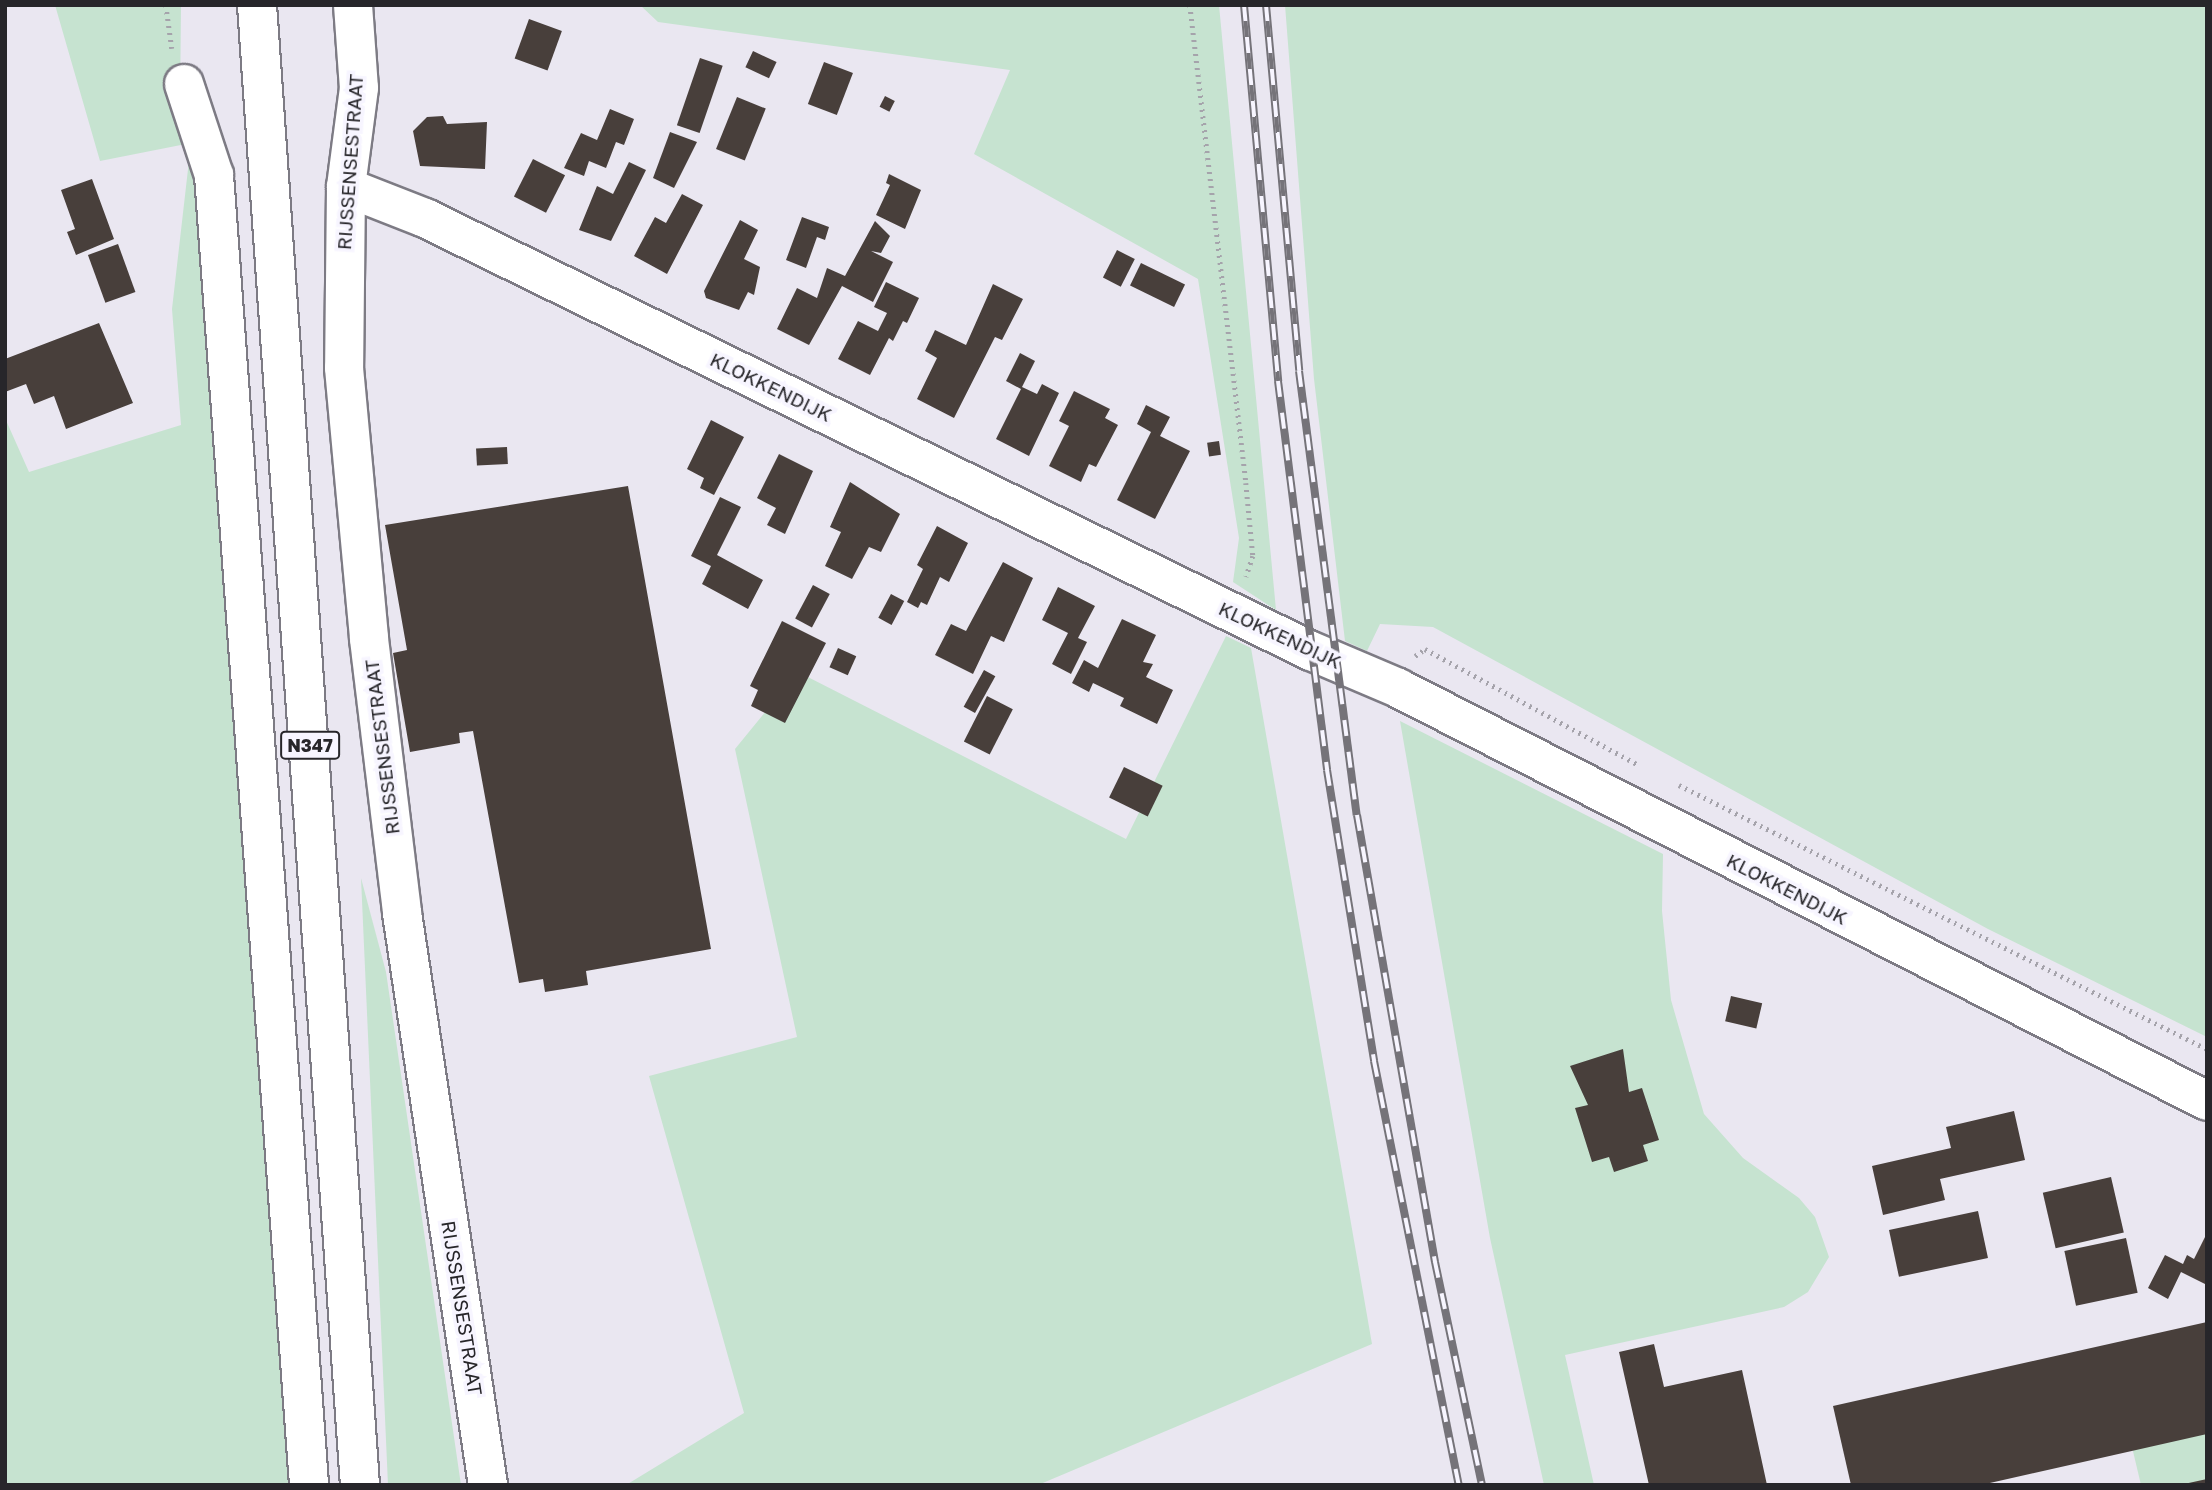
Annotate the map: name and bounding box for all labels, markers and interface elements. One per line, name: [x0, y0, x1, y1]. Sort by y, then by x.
street label: RIJSSENSESTRAAT: [332, 73, 368, 251]
street label: KLOKKENDIJK: [706, 348, 836, 426]
street label: KLOKKENDIJK: [1215, 597, 1345, 673]
street label: RIJSSENSESTRAAT: [360, 658, 404, 836]
road number: N347: [278, 730, 342, 760]
street label: KLOKKENDIJK: [1723, 849, 1851, 929]
street label: RIJSSENSESTRAAT: [437, 1219, 487, 1397]

